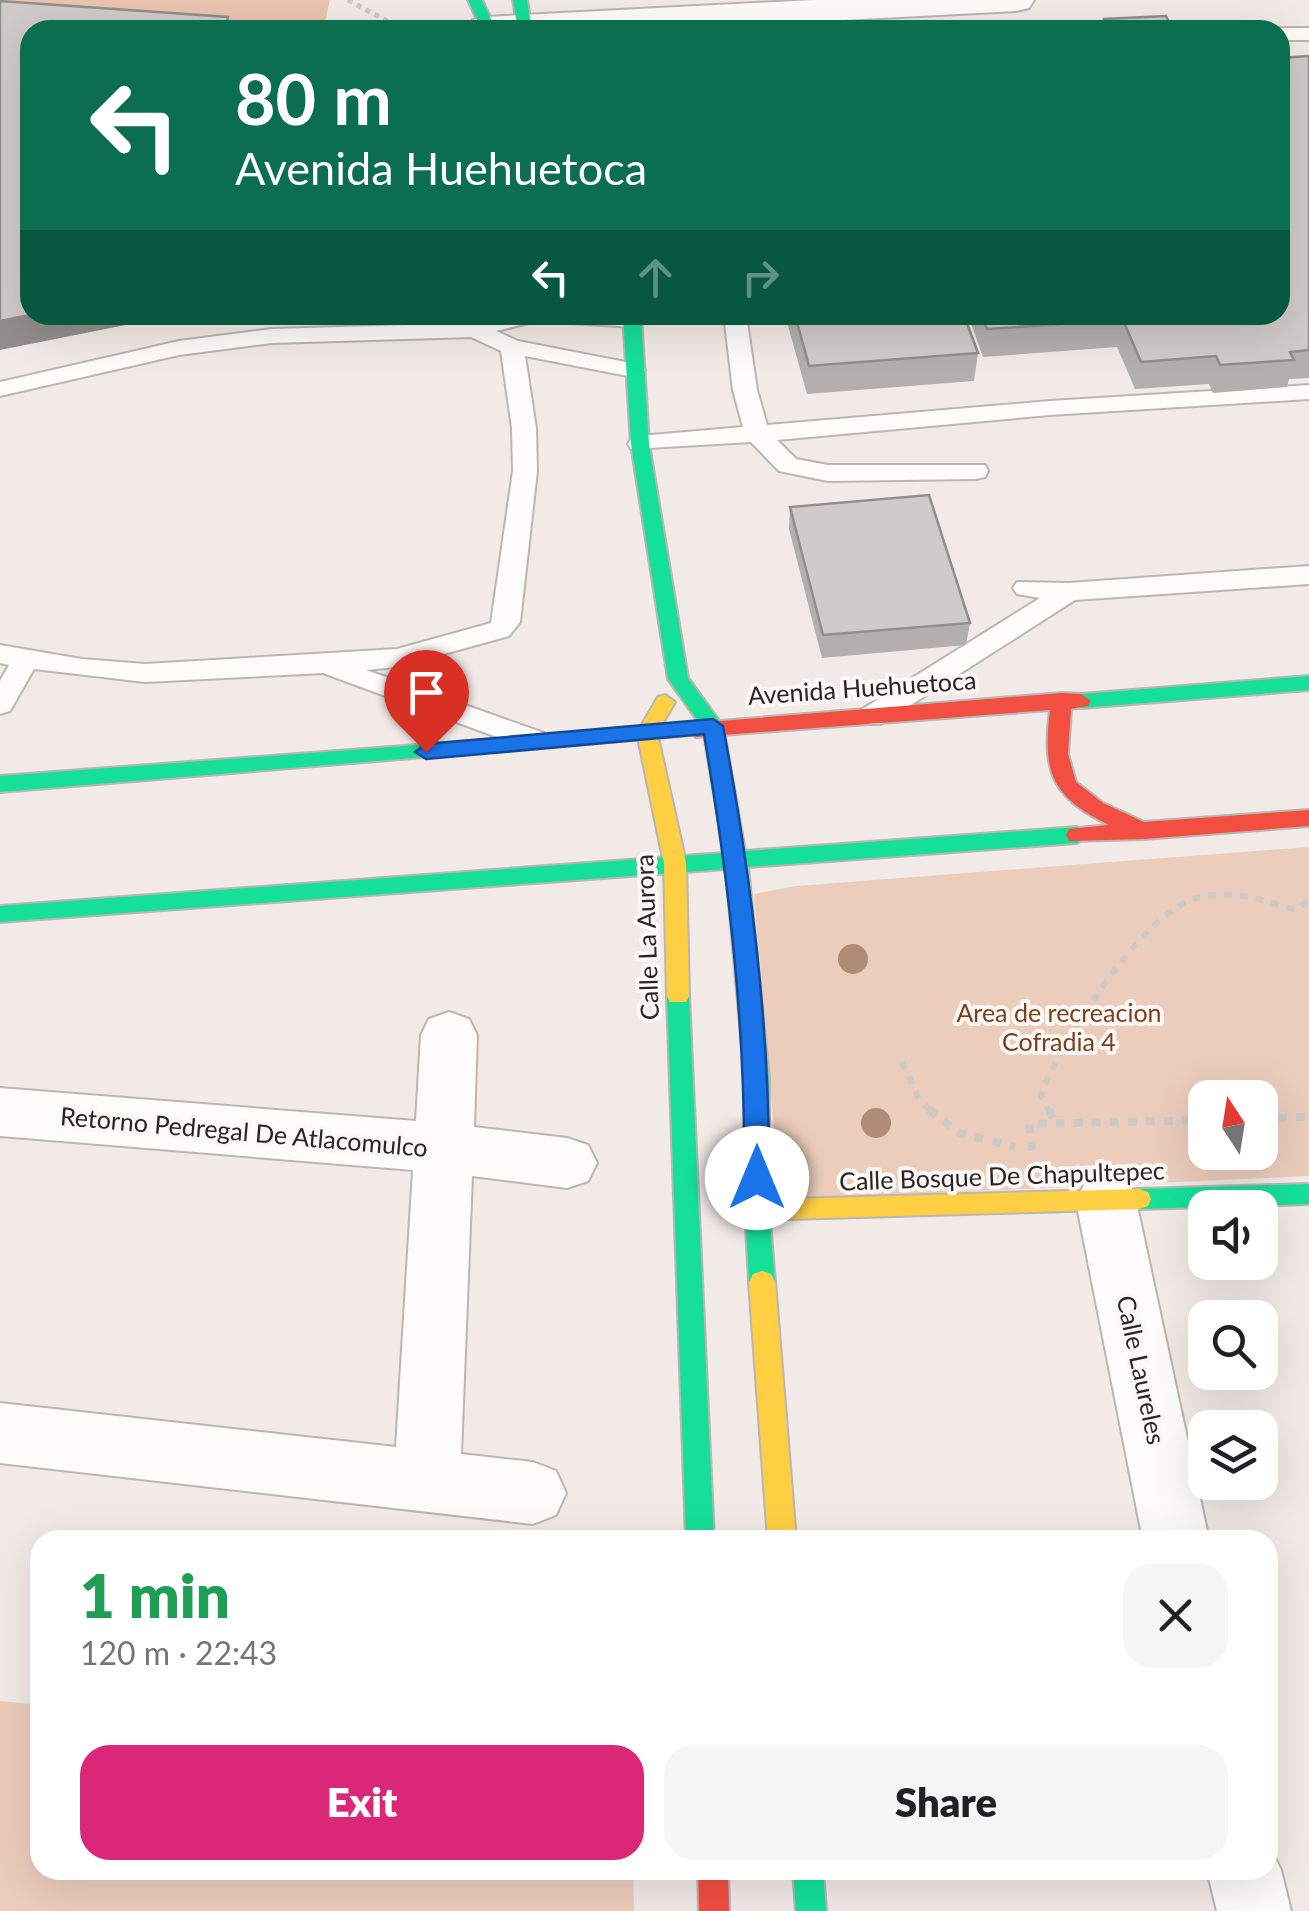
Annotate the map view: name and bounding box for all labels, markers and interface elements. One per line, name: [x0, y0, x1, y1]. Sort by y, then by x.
text: 80 m: [235, 56, 392, 140]
icon: left: [70, 60, 200, 190]
text: Avenida Huehuetoca: [235, 141, 647, 195]
icon: left: [523, 250, 578, 305]
icon: ahead: [628, 250, 683, 305]
icon: right: [733, 250, 788, 305]
pin: [384, 650, 469, 753]
street label: Avenida Huehuetoca: [747, 664, 977, 710]
icon: arrive: [399, 665, 454, 720]
street label: Calle La Aurora: [628, 854, 664, 1021]
park label: Area de recreacion Cofradia 4: [956, 997, 1162, 1056]
north arrow: [1188, 1080, 1278, 1170]
map controls: [1188, 1080, 1278, 1500]
street label: Retorno Pedregal De Atlacomulco: [59, 1100, 429, 1162]
position arrow: [705, 1126, 809, 1230]
street label: Calle Bosque De Chapultepec: [839, 1154, 1165, 1196]
button: sound: [1188, 1190, 1278, 1280]
street label: Calle Laureles: [1112, 1293, 1172, 1447]
button: search: [1188, 1300, 1278, 1390]
button: layers: [1188, 1410, 1278, 1500]
text: 1 min: [80, 1559, 230, 1631]
button: close: [1123, 1563, 1228, 1668]
text: 120 m · 22:43: [80, 1633, 277, 1672]
button: Exit: [80, 1745, 644, 1860]
button: Share: [664, 1745, 1228, 1860]

